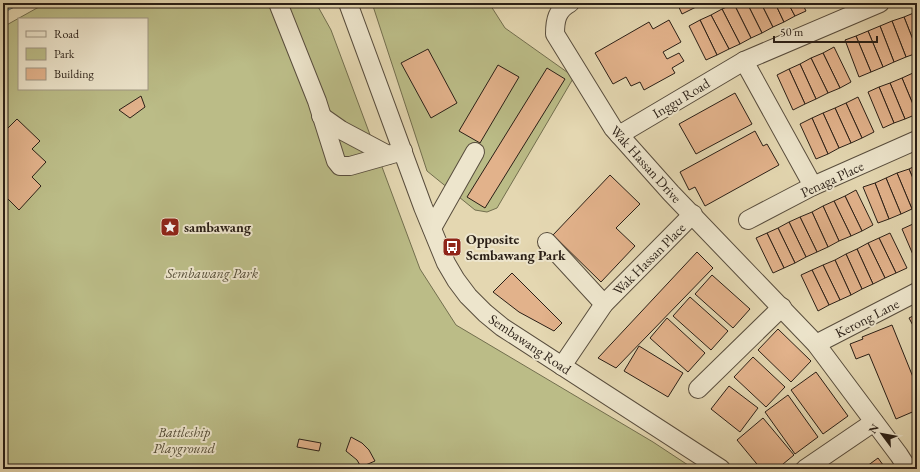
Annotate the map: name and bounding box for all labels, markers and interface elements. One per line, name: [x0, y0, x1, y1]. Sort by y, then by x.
legend: [18, 18, 148, 90]
scale bar: [774, 18, 877, 44]
text: 50 m: [780, 24, 804, 40]
text: Road: [54, 26, 80, 42]
text: Park: [54, 46, 75, 62]
text: Building: [54, 66, 95, 82]
street label: Inggu Road: [649, 73, 714, 122]
street label: Wak Hassan Drive: [607, 122, 686, 207]
street label: Penaga Place: [798, 156, 867, 201]
place icon: sambawang: [159, 216, 181, 238]
place label: sambawang: [184, 218, 252, 236]
street label: Wak Hassan Place: [609, 218, 690, 299]
place label: Opposite Sembawang Park: [466, 230, 566, 264]
bus stop icon: Opposite Sembawang Park: [441, 236, 463, 258]
park label: Sembawang Park: [165, 264, 259, 282]
street label: Kerong Lane: [832, 294, 903, 342]
street label: Sembawang Road: [485, 310, 575, 379]
north arrow: [862, 414, 902, 454]
text: N: [865, 421, 882, 436]
park label: Battleship Playground: [153, 423, 216, 457]

